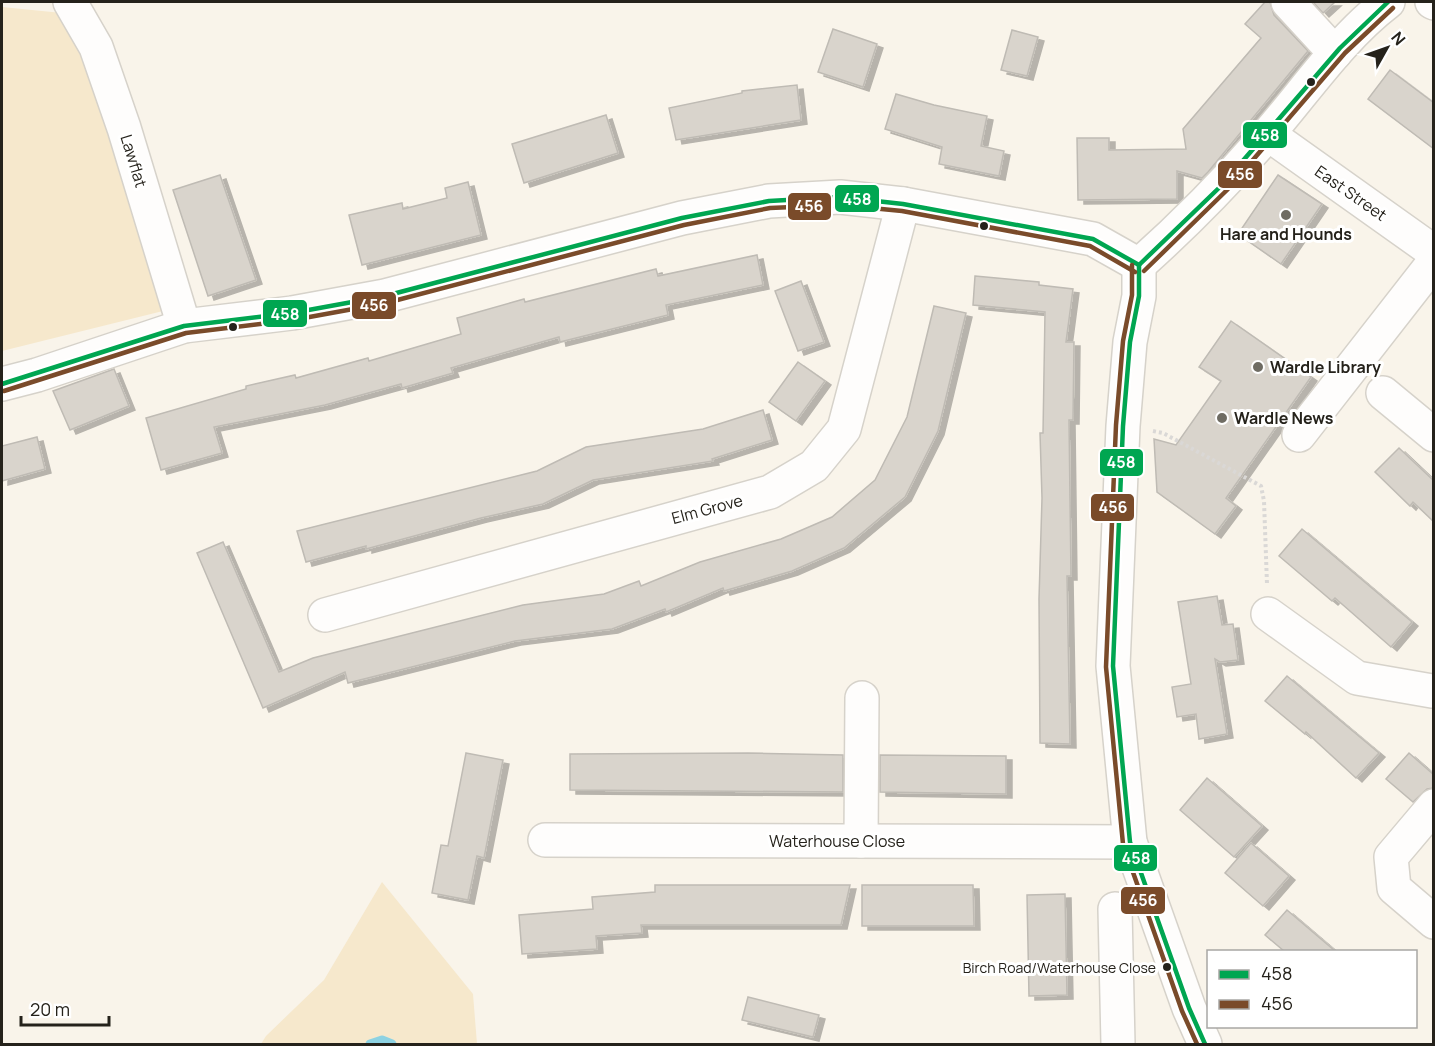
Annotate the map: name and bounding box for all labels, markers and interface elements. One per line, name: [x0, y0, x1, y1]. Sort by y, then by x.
north arrow: [1357, 18, 1417, 78]
text: N: [1386, 27, 1411, 50]
unlabelled marker: [1305, 76, 1317, 88]
line badge: 458: [1242, 121, 1288, 149]
text: 458: [1251, 124, 1279, 146]
street label: Lawflat: [116, 132, 152, 190]
line badge: 456: [1217, 160, 1263, 189]
street label: East Street: [1311, 160, 1391, 226]
text: 456: [1225, 163, 1255, 185]
line badge: 458: [834, 184, 880, 213]
text: 458: [843, 188, 871, 210]
line badge: 456: [787, 192, 832, 221]
text: 456: [794, 195, 824, 217]
marker: Hare and Hounds: [1279, 208, 1293, 222]
unlabelled marker: [978, 220, 990, 232]
place label: Hare and Hounds: [1220, 223, 1352, 245]
line badge: 456: [351, 291, 397, 320]
text: 456: [359, 294, 389, 316]
line badge: 458: [262, 299, 308, 328]
text: 458: [271, 303, 299, 325]
unlabelled marker: [227, 321, 239, 333]
place label: Wardle Library: [1270, 356, 1381, 378]
marker: Wardle Library: [1251, 360, 1265, 374]
place label: Wardle News: [1234, 407, 1334, 429]
marker: Wardle News: [1215, 411, 1229, 425]
line badge: 458: [1099, 448, 1144, 477]
text: 458: [1107, 451, 1135, 473]
street label: Elm Grove: [669, 489, 745, 529]
line badge: 456: [1090, 493, 1135, 522]
text: 456: [1098, 496, 1128, 518]
street label: Waterhouse Close: [769, 830, 905, 852]
line badge: 458: [1113, 844, 1158, 872]
text: 458: [1122, 847, 1150, 869]
line badge: 456: [1120, 886, 1166, 915]
text: 456: [1128, 889, 1158, 911]
legend: [1207, 950, 1417, 1028]
place label: Birch Road/Waterhouse Close: [963, 958, 1156, 977]
marker: Birch Road/Waterhouse Close: [1161, 961, 1173, 973]
text: 458: [1261, 961, 1292, 985]
scale bar: [21, 989, 110, 1027]
text: 456: [1261, 991, 1293, 1015]
text: 20 m: [30, 997, 70, 1021]

